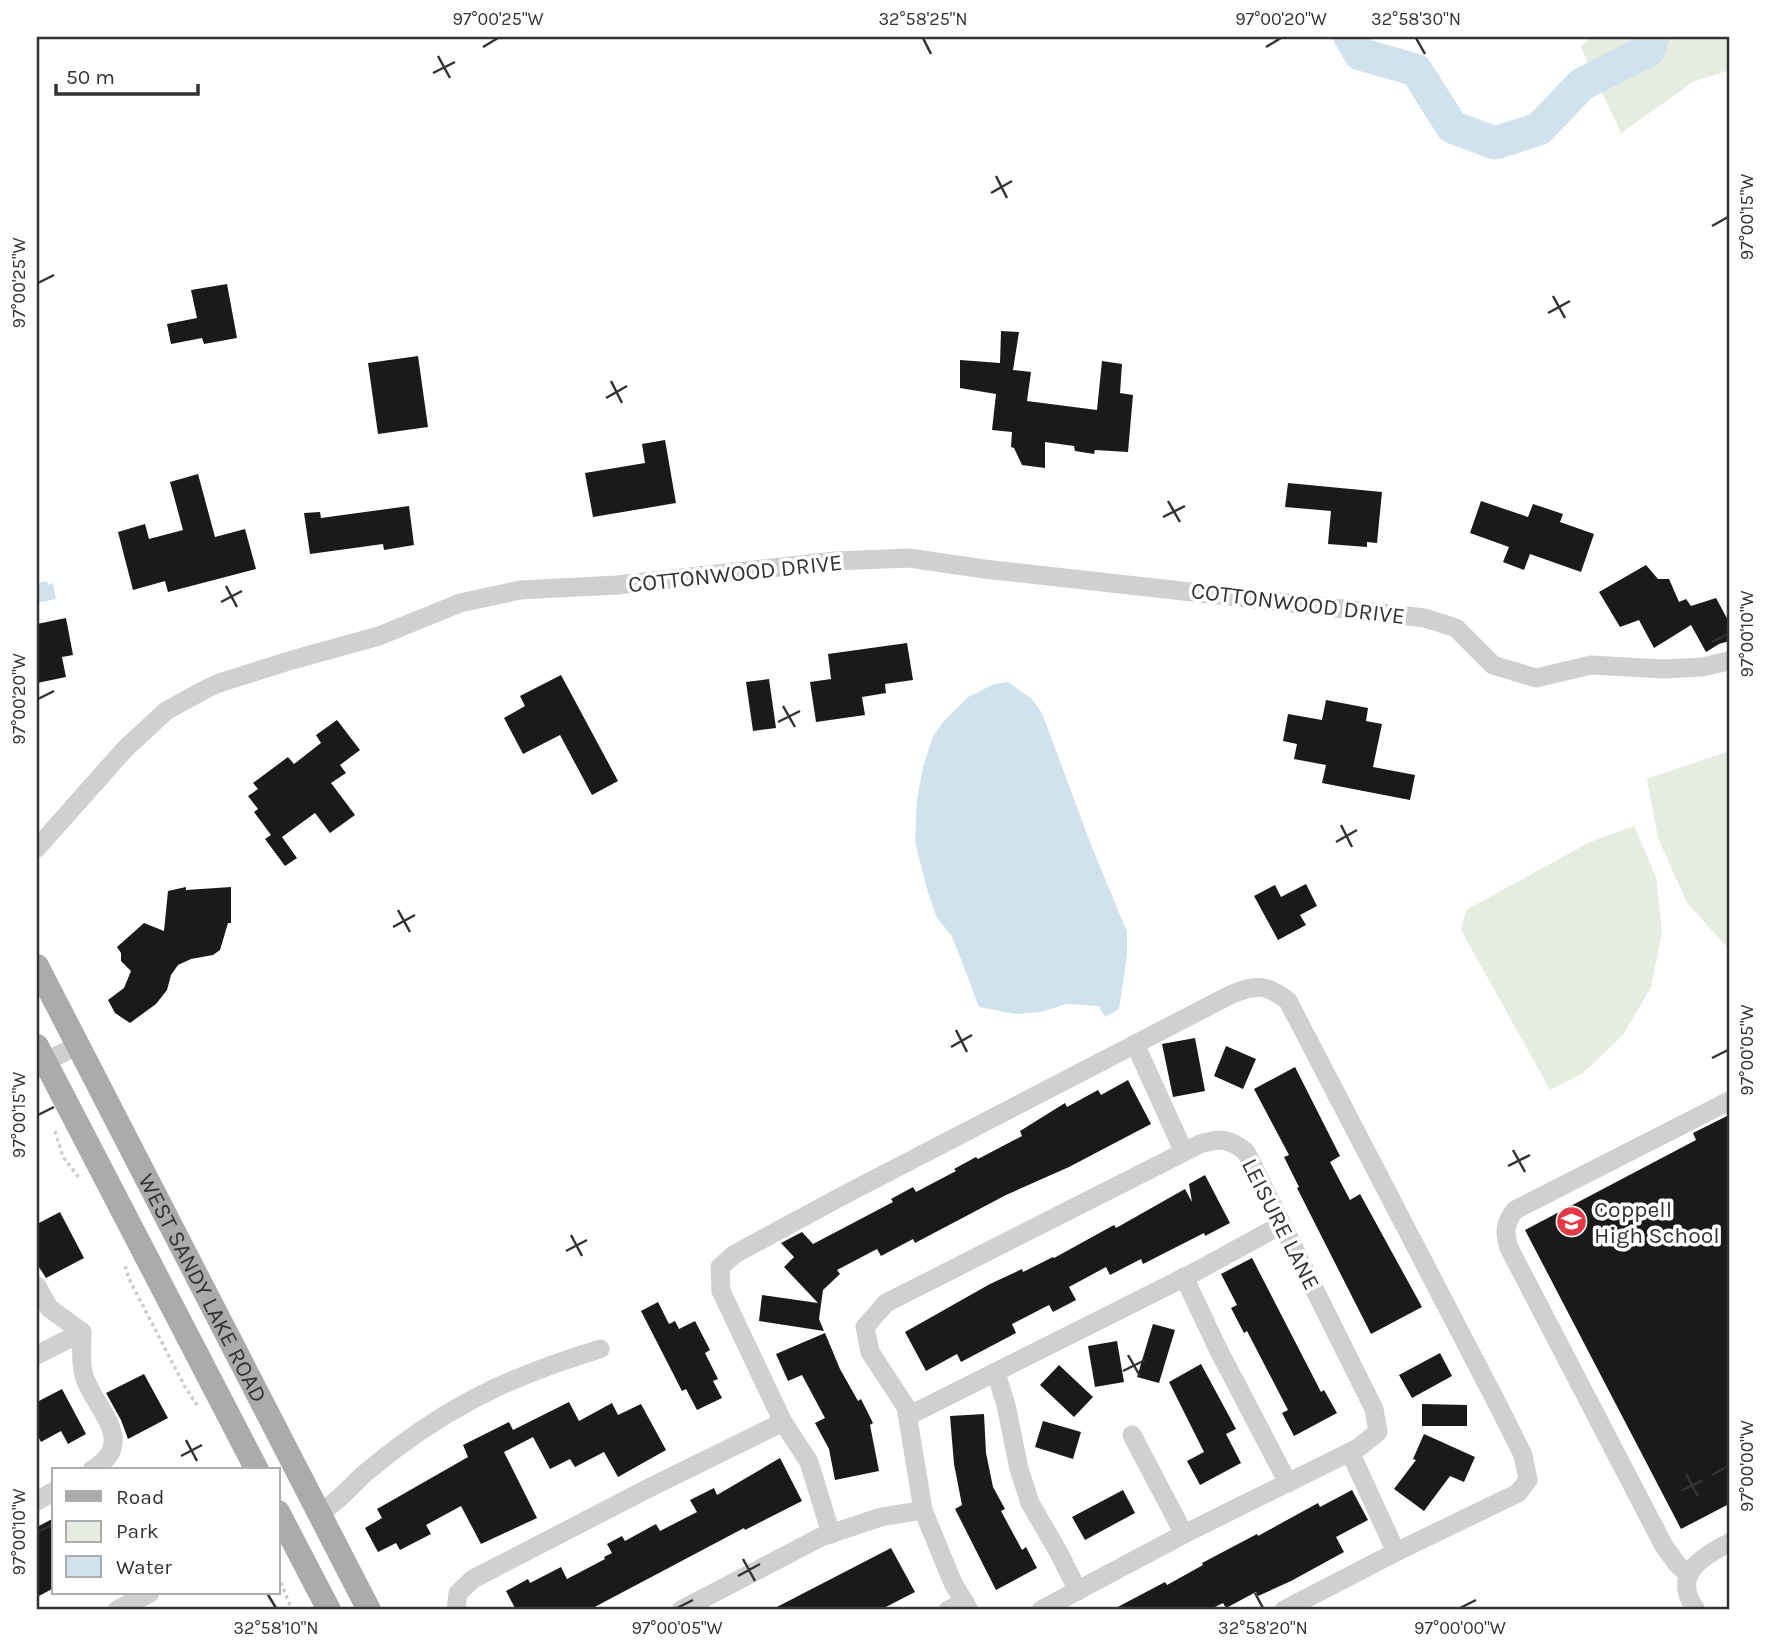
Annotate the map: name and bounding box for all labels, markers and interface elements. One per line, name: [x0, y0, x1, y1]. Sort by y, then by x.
text: 97°00'25"W: [453, 8, 544, 30]
text: 32°58'25"N: [878, 8, 968, 30]
text: 97°00'20"W: [1235, 8, 1327, 30]
text: 32°58'30"N: [1371, 8, 1461, 30]
scale bar: [56, 52, 198, 96]
text: 50 m: [66, 65, 115, 89]
text: 97°00'15"W: [1736, 174, 1758, 260]
text: 97°00'25"W: [8, 238, 30, 329]
street label: COTTONWOOD DRIVE: [627, 549, 843, 598]
street label: COTTONWOOD DRIVE: [1190, 577, 1406, 630]
text: 97°00'10"W: [1736, 590, 1758, 678]
text: 97°00'20"W: [8, 653, 30, 745]
text: 97°00'05"W: [1736, 1004, 1758, 1096]
text: 97°00'15"W: [8, 1072, 30, 1158]
street label: LEISURE LANE: [1236, 1154, 1325, 1295]
street label: WEST SANDY LAKE ROAD: [132, 1169, 273, 1407]
place label: Coppell High School: [1594, 1196, 1720, 1249]
school or university icon: Coppell High School: [1554, 1205, 1588, 1239]
text: 97°00'00"W: [1736, 1420, 1758, 1512]
legend: [52, 1468, 280, 1594]
text: Road: [116, 1485, 164, 1509]
text: 97°00'10"W: [8, 1488, 30, 1576]
text: Park: [116, 1519, 159, 1543]
text: Water: [116, 1555, 172, 1579]
text: 32°58'10"N: [233, 1617, 319, 1639]
text: 97°00'05"W: [631, 1617, 723, 1639]
text: 32°58'20"N: [1218, 1617, 1308, 1639]
text: 97°00'00"W: [1414, 1617, 1506, 1639]

